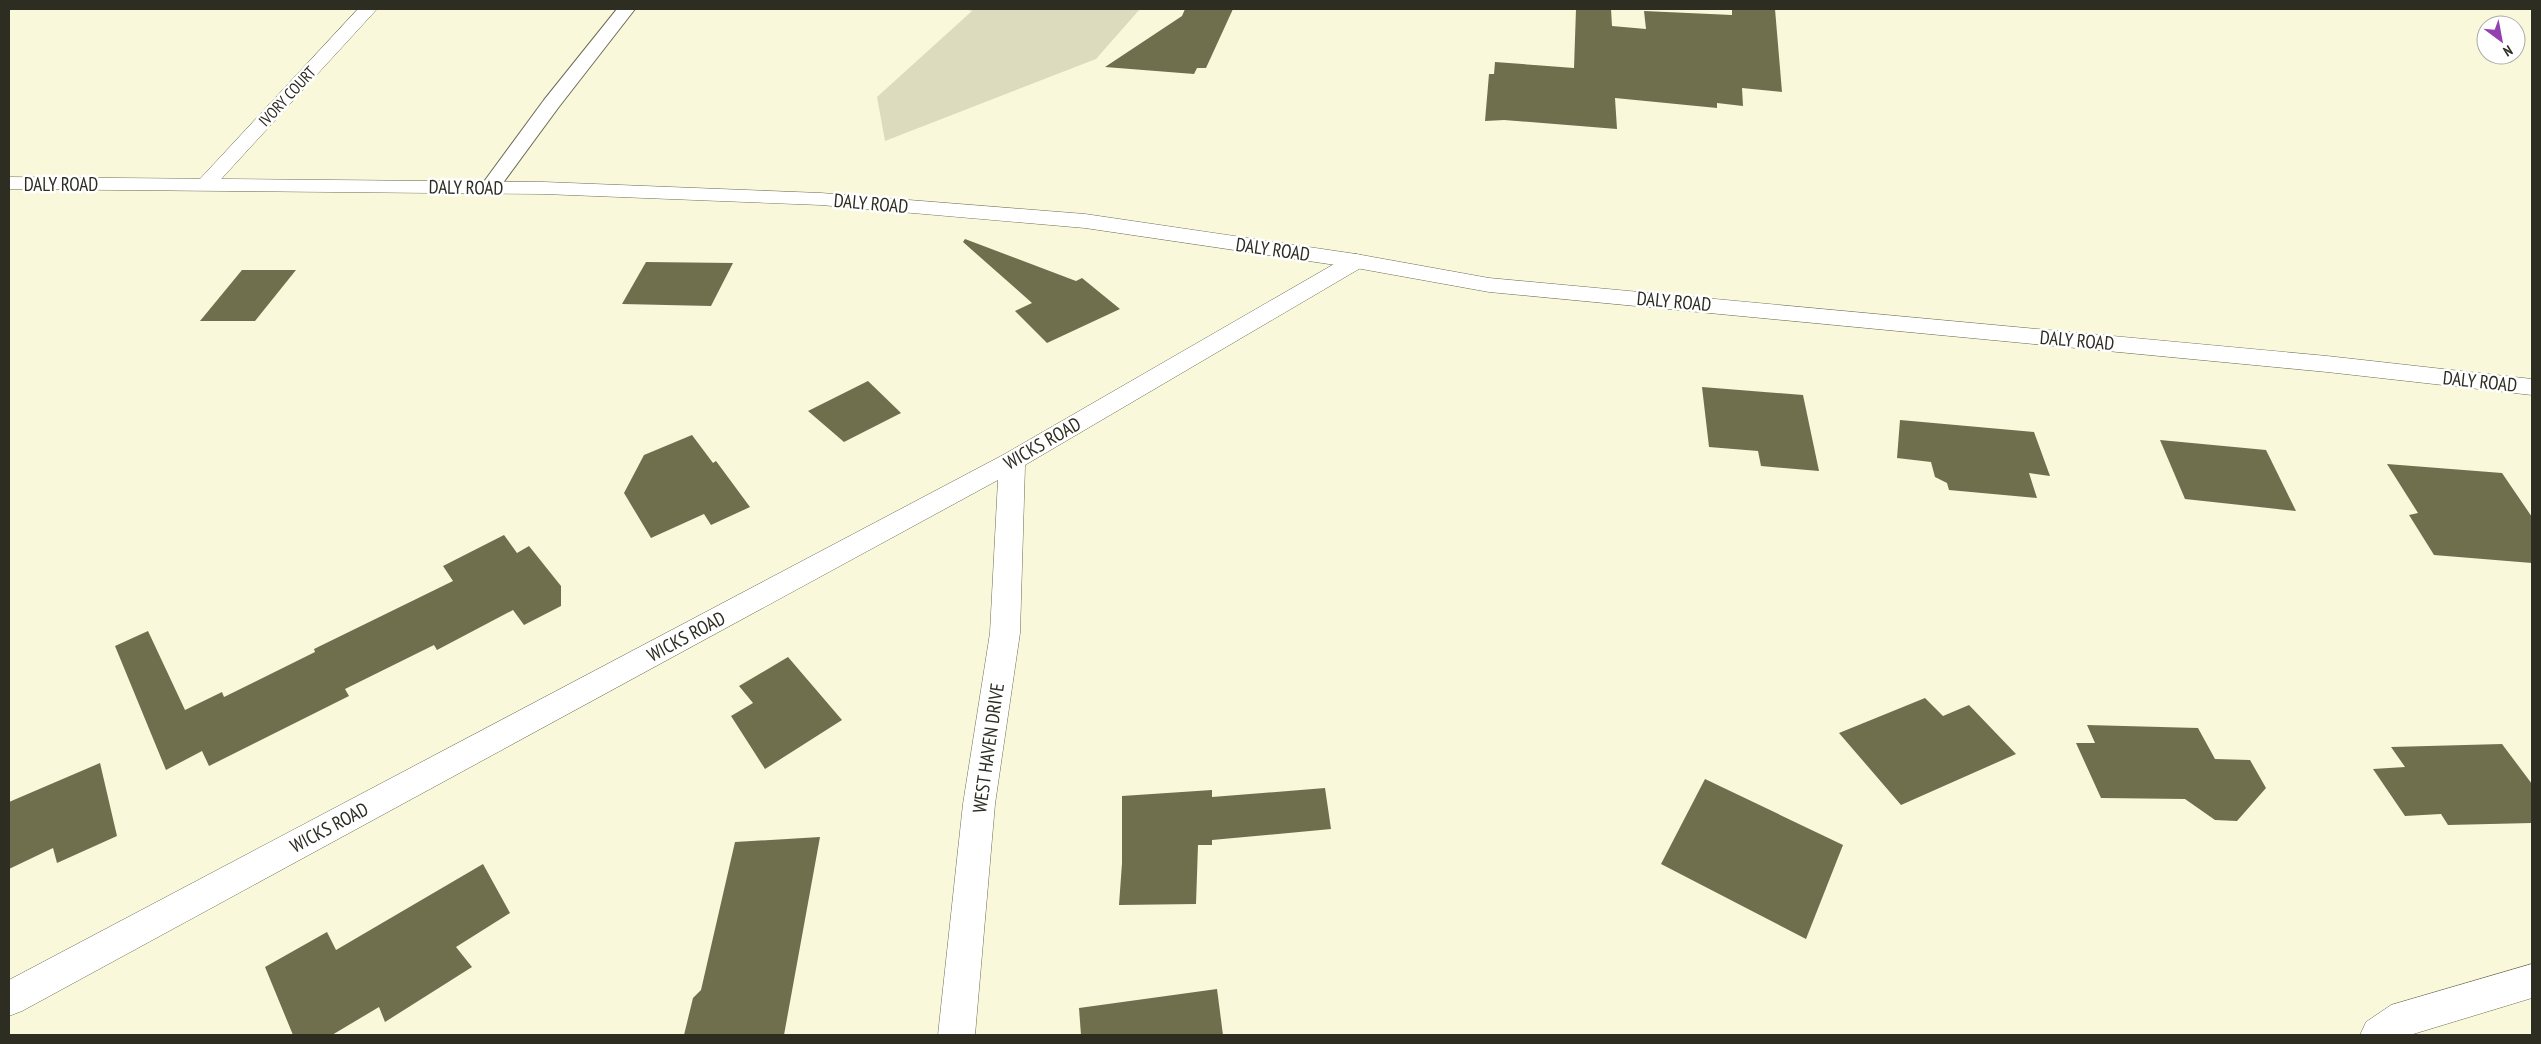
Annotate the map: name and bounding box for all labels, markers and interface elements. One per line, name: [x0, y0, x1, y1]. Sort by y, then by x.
north arrow: [2476, 15, 2526, 65]
text: N: [2500, 41, 2516, 61]
street label: IVORY COURT: [254, 62, 320, 130]
street label: DALY ROAD: [24, 172, 98, 196]
street label: DALY ROAD: [428, 174, 504, 200]
street label: DALY ROAD: [833, 188, 909, 218]
street label: DALY ROAD: [1234, 232, 1312, 266]
street label: DALY ROAD: [1636, 286, 1712, 316]
street label: DALY ROAD: [2039, 325, 2115, 355]
street label: DALY ROAD: [2442, 365, 2518, 397]
street label: WICKS ROAD: [999, 411, 1085, 475]
street label: WICKS ROAD: [643, 605, 729, 667]
street label: WEST HAVEN DRIVE: [967, 681, 1009, 815]
street label: WICKS ROAD: [286, 796, 372, 858]

